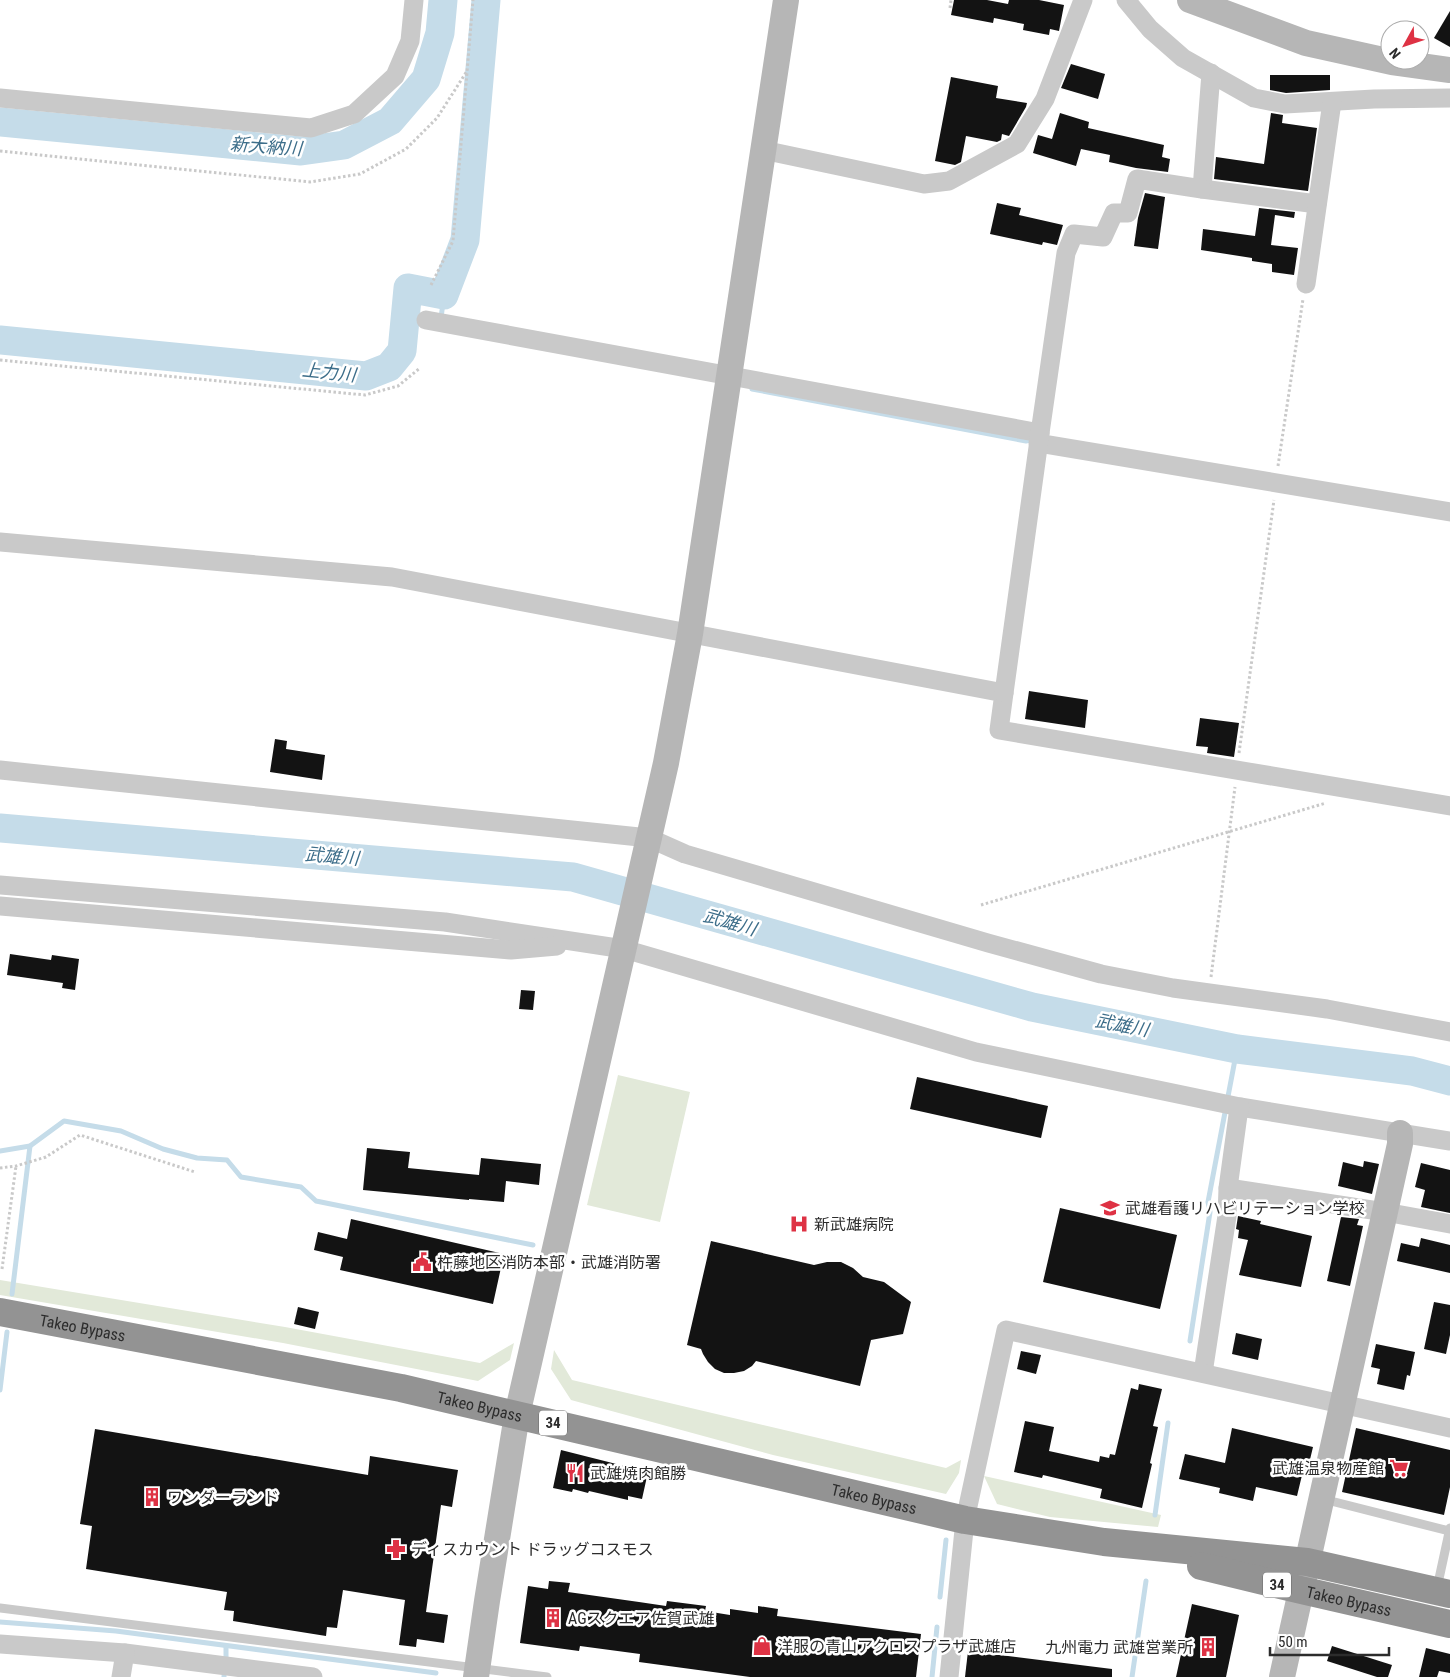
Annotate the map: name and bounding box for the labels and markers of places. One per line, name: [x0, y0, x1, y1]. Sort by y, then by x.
school or university icon: 武雄看護リハビリテーション学校: [1099, 1197, 1121, 1219]
place label: 武雄看護リハビリテーション学校: [1125, 1199, 1365, 1218]
hospital icon: 新武雄病院: [788, 1213, 810, 1235]
place label: 新武雄病院: [814, 1215, 894, 1234]
public building icon: 杵藤地区消防本部・武雄消防署: [411, 1251, 433, 1273]
place label: 杵藤地区消防本部・武雄消防署: [437, 1253, 661, 1272]
supermarket icon: 武雄温泉物産館: [1388, 1457, 1410, 1479]
place label: 武雄温泉物産館: [1272, 1459, 1384, 1478]
restaurant icon: 武雄焼肉館勝: [564, 1462, 586, 1484]
place label: 武雄焼肉館勝: [590, 1464, 686, 1483]
building icon: ワンダーランド: [141, 1486, 163, 1508]
place label: ワンダーランド: [167, 1488, 279, 1507]
pharmacy icon: ディスカウント ドラッグコスモス: [385, 1538, 407, 1560]
place label: ディスカウント ドラッグコスモス: [411, 1540, 654, 1559]
building icon: AGスクエア佐賀武雄: [542, 1607, 564, 1629]
place label: AGスクエア佐賀武雄: [568, 1609, 715, 1628]
shop icon: 洋服の青山アクロスプラザ武雄店: [751, 1635, 773, 1657]
building icon: 九州電力 武雄営業所: [1197, 1636, 1219, 1658]
place label: 洋服の青山アクロスプラザ武雄店: [777, 1637, 1016, 1656]
place label: 九州電力 武雄営業所: [1045, 1638, 1193, 1657]

